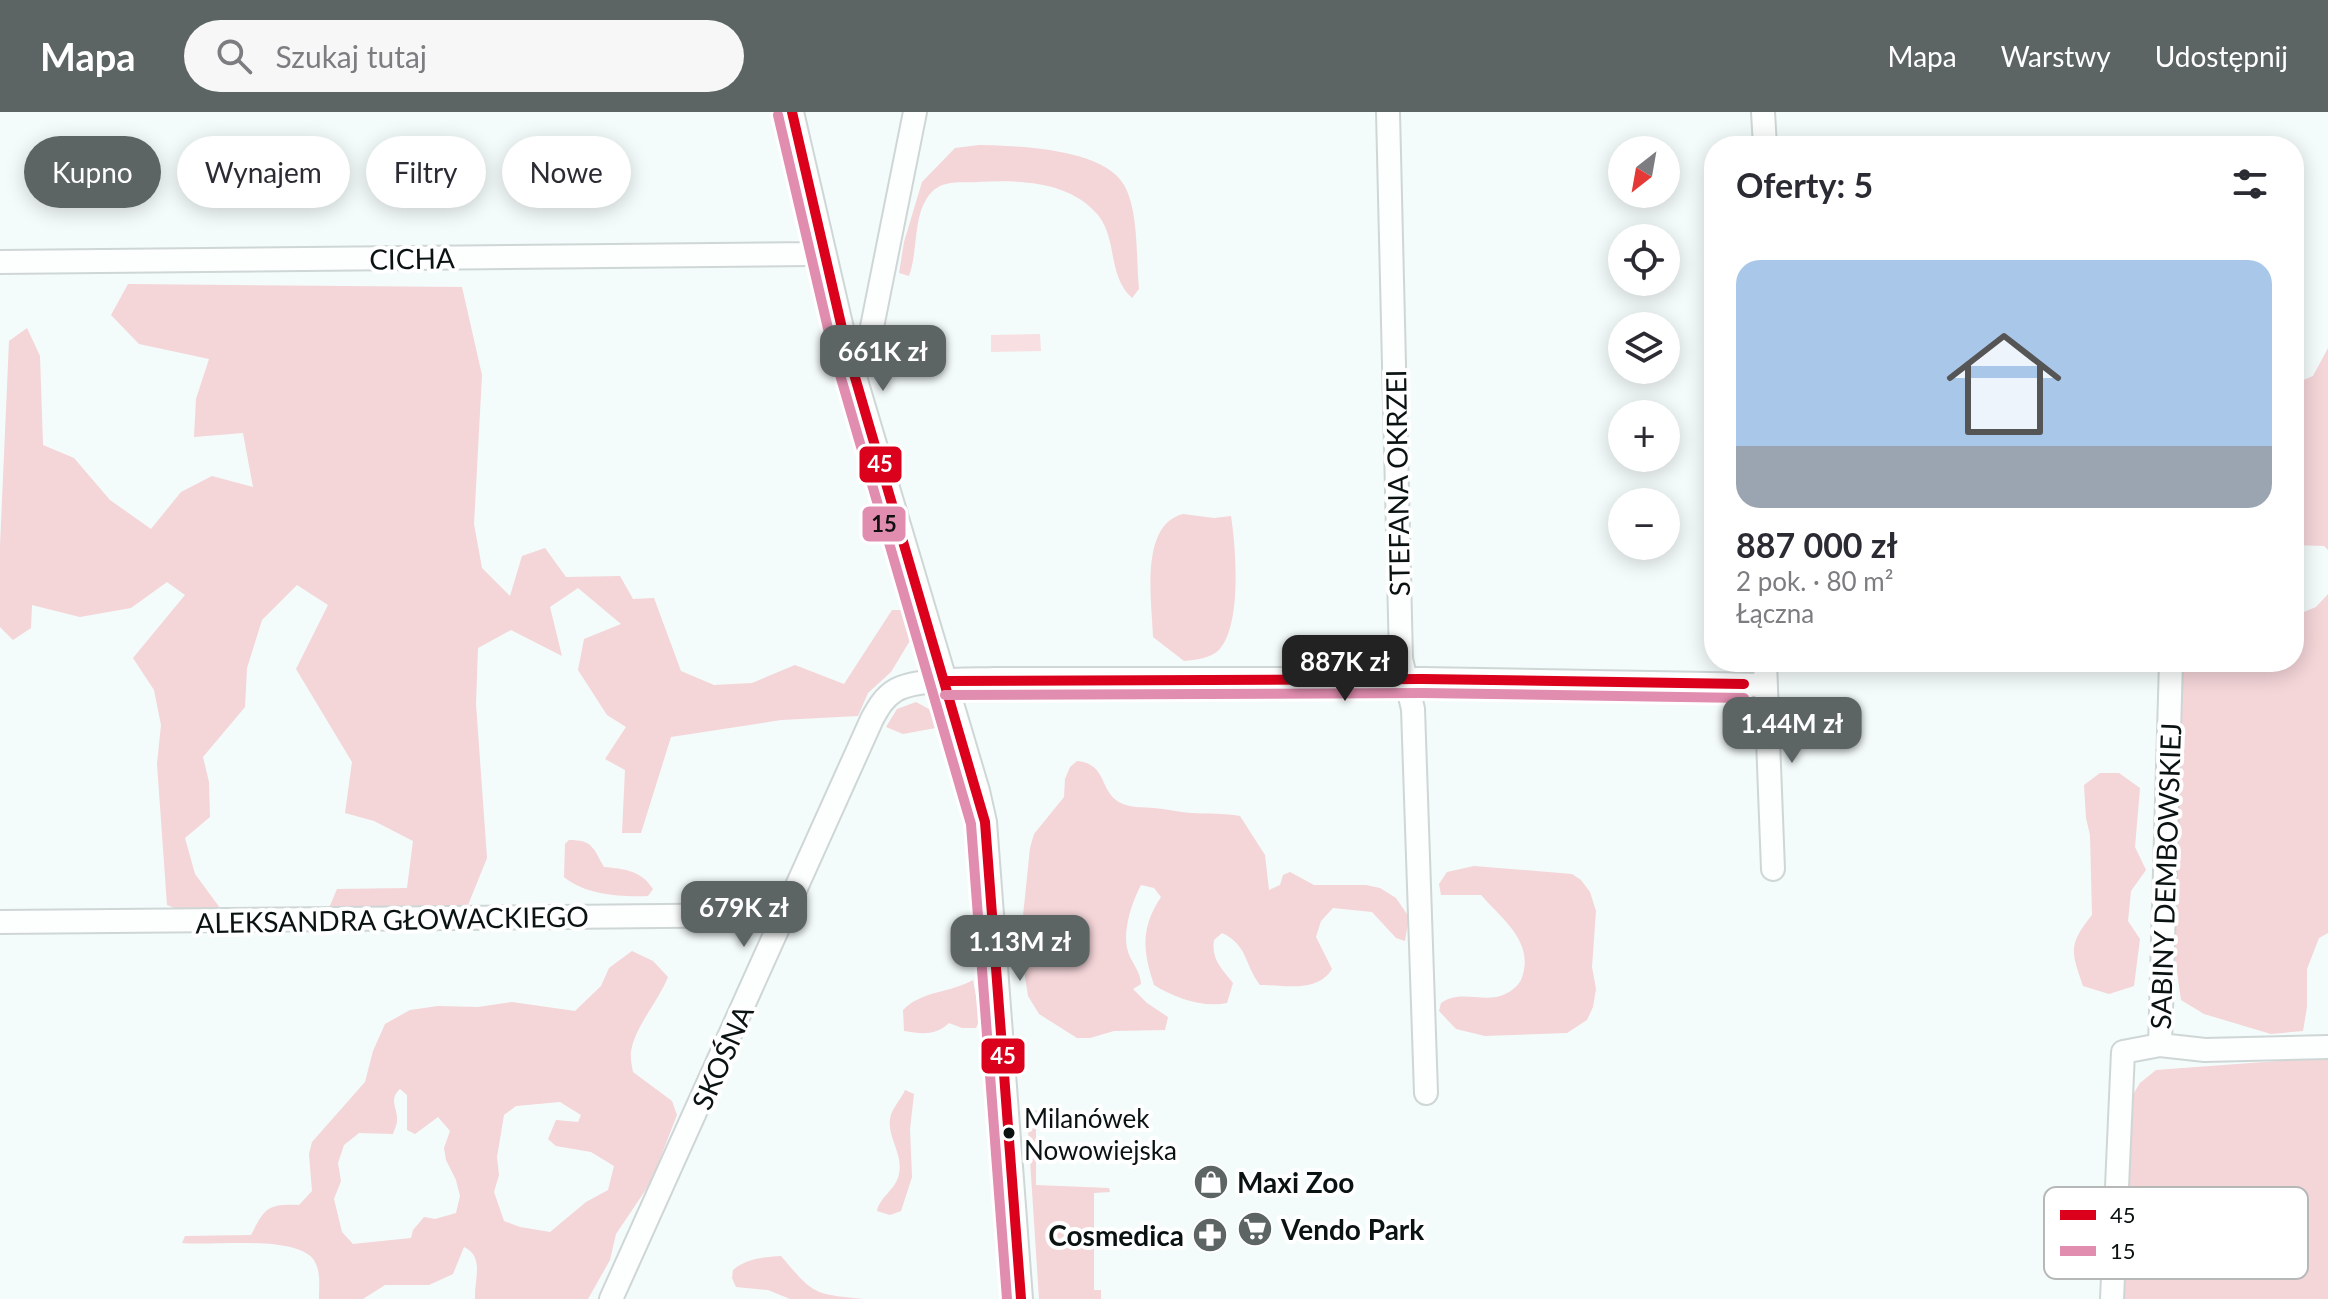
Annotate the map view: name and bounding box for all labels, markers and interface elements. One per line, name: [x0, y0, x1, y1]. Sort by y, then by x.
search box: [184, 20, 744, 92]
text: Mapa: [40, 33, 136, 79]
icon: search: [212, 34, 256, 78]
text: Szukaj tutaj: [276, 38, 427, 74]
text: Mapa: [1888, 39, 1957, 73]
text: Warstwy: [2001, 39, 2111, 73]
text: Udostępnij: [2155, 39, 2288, 73]
chip: Kupno: [24, 136, 161, 208]
chip: Wynajem: [177, 136, 350, 208]
chip: Filtry: [366, 136, 486, 208]
chip: Nowe: [502, 136, 631, 208]
north arrow: [1608, 136, 1680, 208]
map controls: [1608, 136, 1680, 560]
icon: filters: [2228, 162, 2272, 206]
text: Oferty: 5: [1736, 164, 1873, 205]
button: locate: [1608, 224, 1680, 296]
street label: CICHA: [369, 240, 455, 276]
button: layers: [1608, 312, 1680, 384]
icon: home: [1932, 312, 2076, 456]
pin: 661K zł: [809, 325, 957, 393]
text: 661K zł: [838, 335, 928, 367]
street label: STEFANA OKRZEI: [1378, 369, 1416, 597]
button: +: [1608, 400, 1680, 472]
line badge: 45: [858, 445, 903, 484]
text: 45: [867, 450, 893, 477]
button: −: [1608, 488, 1680, 560]
line badge: 15: [861, 505, 907, 543]
text: 15: [871, 510, 897, 537]
text: 887 000 zł: [1736, 524, 1898, 565]
text: 2 pok. · 80 m²: [1736, 565, 1893, 597]
text: Łączna: [1736, 597, 1814, 629]
pin: 887K zł: [1271, 635, 1419, 703]
text: 887K zł: [1300, 645, 1390, 677]
pin: 1.44M zł: [1709, 697, 1875, 765]
text: 1.44M zł: [1741, 707, 1843, 739]
street label: SABINY DEMBOWSKIEJ: [2143, 722, 2187, 1030]
pin: 679K zł: [670, 881, 818, 949]
text: 679K zł: [699, 891, 789, 923]
street label: ALEKSANDRA GŁOWACKIEGO: [195, 899, 589, 939]
pin: 1.13M zł: [937, 915, 1103, 983]
text: 1.13M zł: [969, 925, 1071, 957]
street label: SKOŚNA: [684, 1000, 760, 1114]
line badge: 45: [980, 1037, 1026, 1075]
text: 45: [990, 1042, 1016, 1069]
place label: Milanówek Nowowiejska: [1024, 1102, 1177, 1166]
marker: Milanówek Nowowiejska: [1001, 1125, 1017, 1141]
shop icon: Maxi Zoo: [1192, 1163, 1230, 1201]
place label: Maxi Zoo: [1237, 1165, 1354, 1199]
legend: [2044, 1187, 2308, 1279]
text: 45: [2110, 1201, 2136, 1228]
supermarket icon: Vendo Park: [1236, 1210, 1274, 1248]
place label: Vendo Park: [1280, 1212, 1424, 1246]
pharmacy icon: Cosmedica: [1191, 1216, 1229, 1254]
place label: Cosmedica: [1048, 1218, 1184, 1252]
text: 15: [2110, 1237, 2136, 1264]

